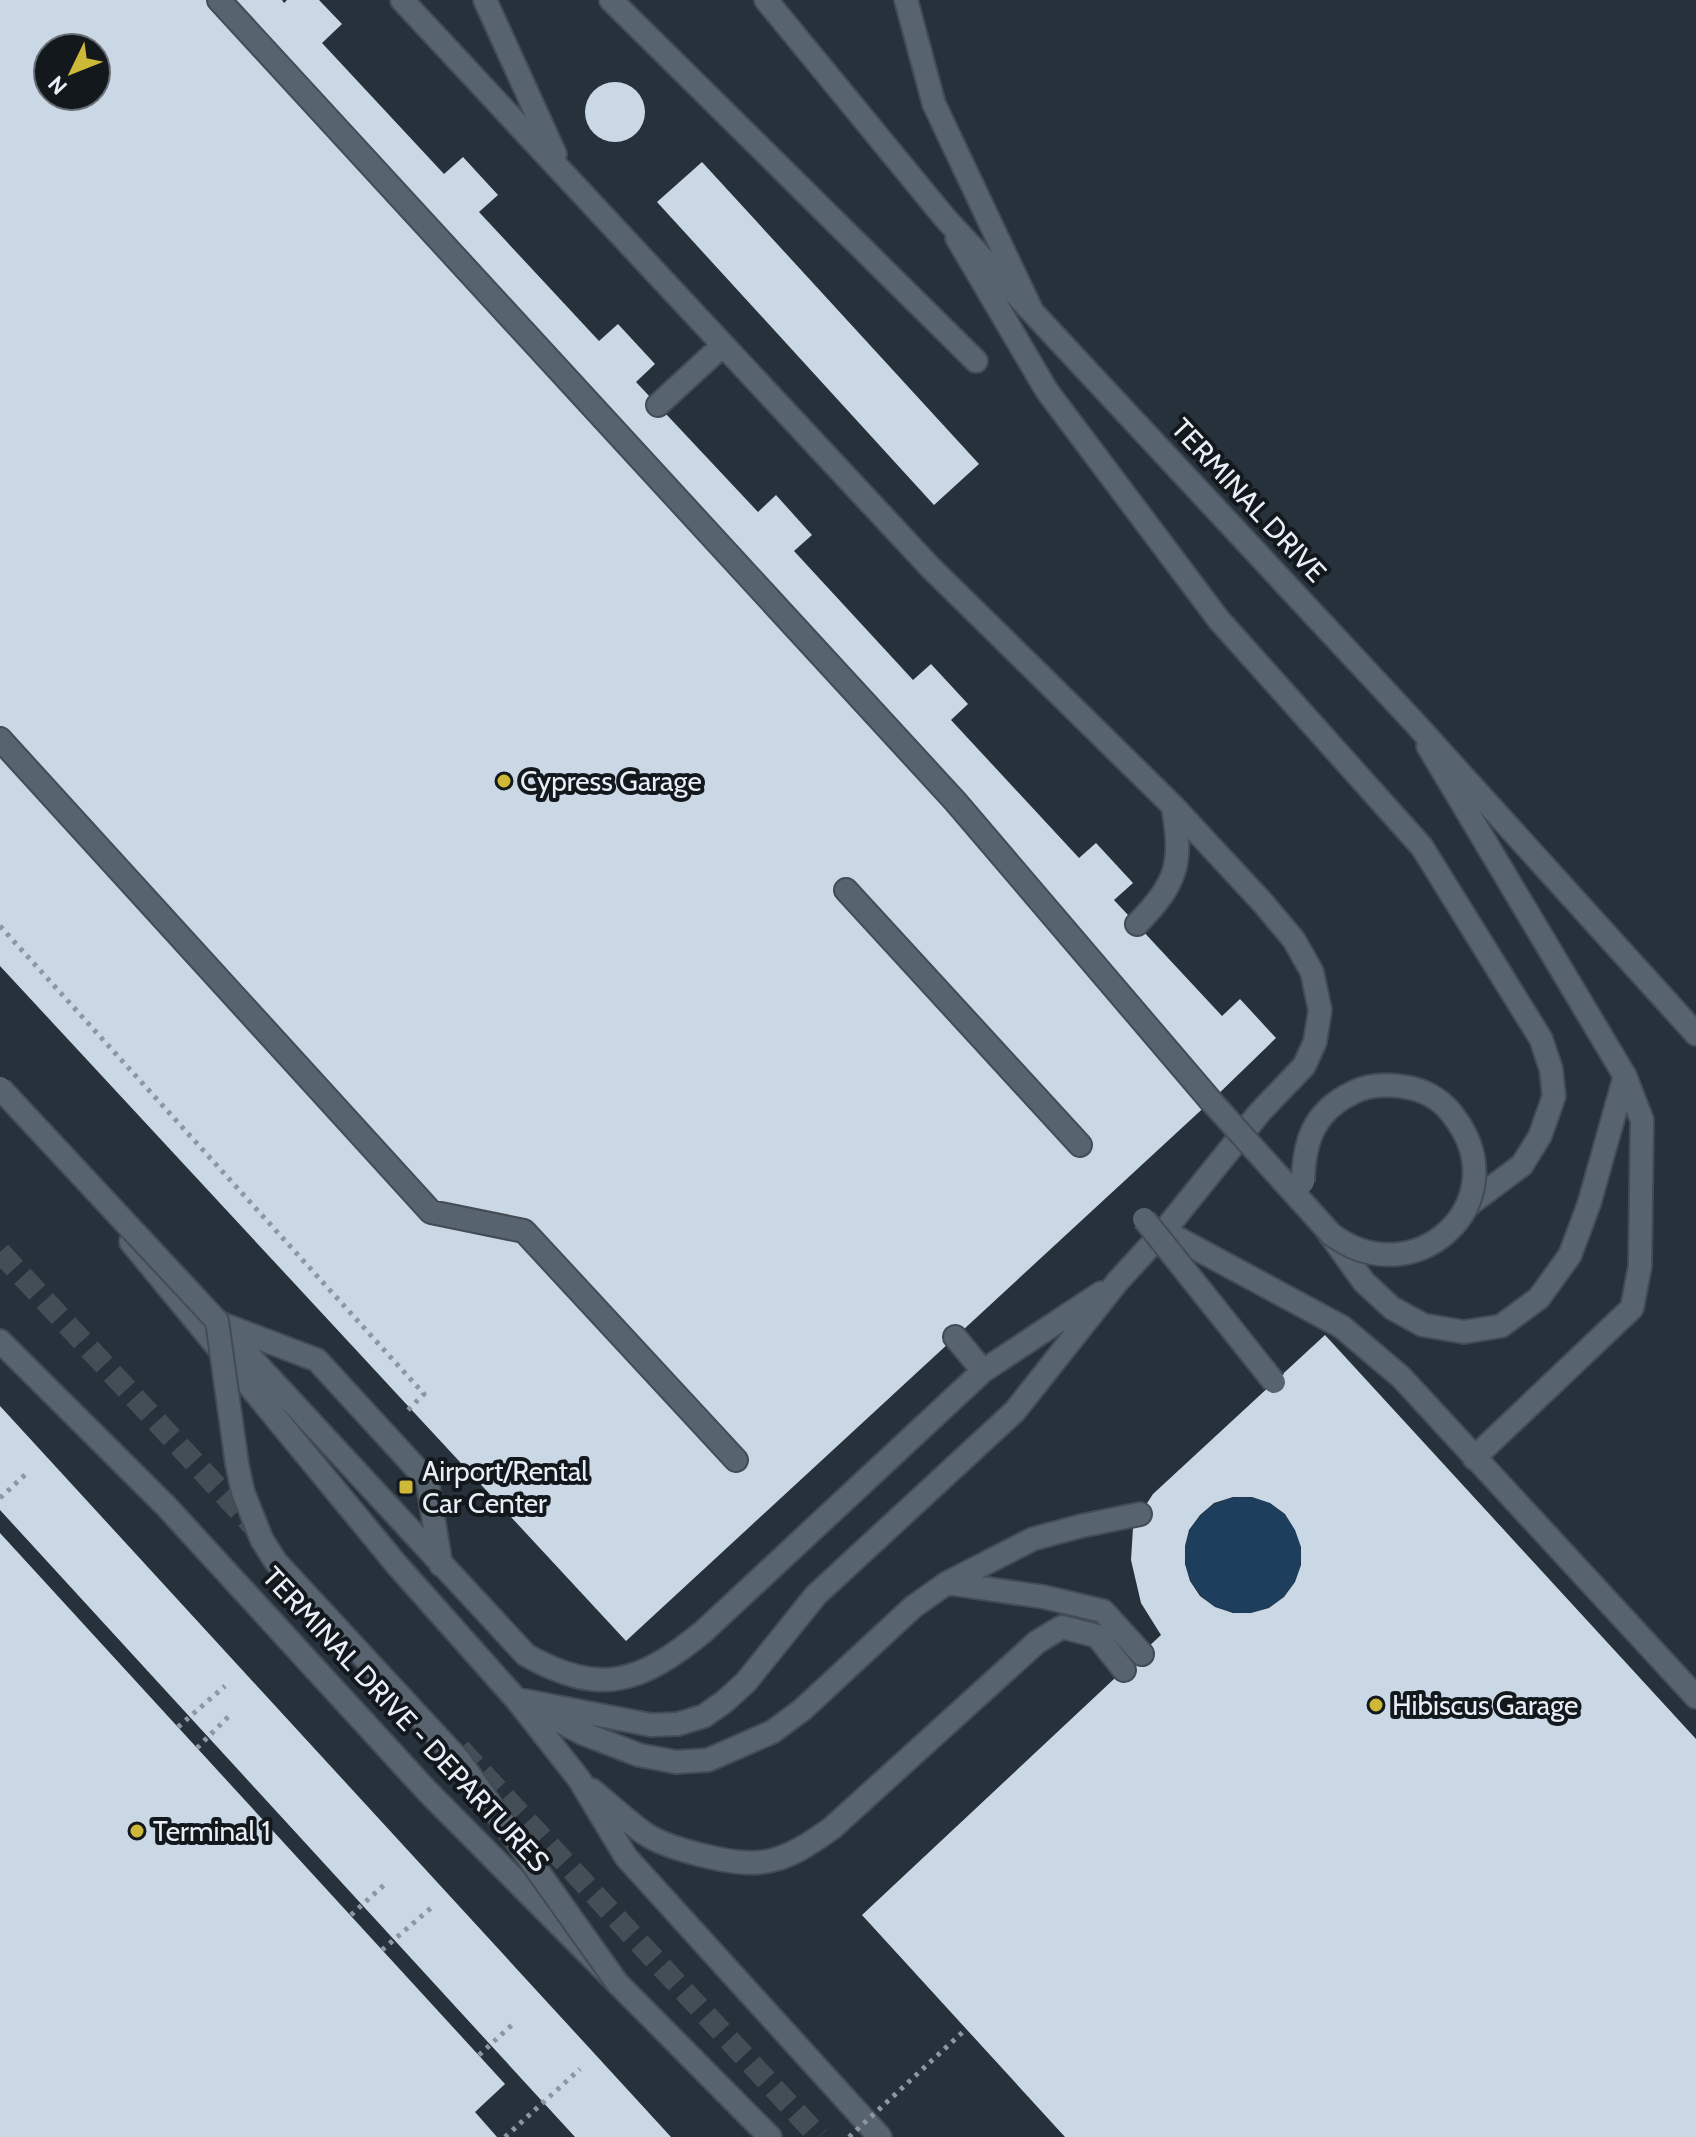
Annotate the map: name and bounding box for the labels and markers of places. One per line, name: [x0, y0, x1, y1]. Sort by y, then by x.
place label: Cypress Garage: [520, 764, 702, 798]
marker: Cypress Garage: [495, 772, 513, 790]
place label: Airport/Rental Car Center: [422, 1454, 588, 1520]
marker: Airport/Rental Car Center: [397, 1478, 415, 1496]
place label: Hibiscus Garage: [1392, 1688, 1578, 1722]
marker: Hibiscus Garage: [1367, 1696, 1385, 1714]
place label: Terminal 1: [153, 1814, 271, 1848]
marker: Terminal 1: [128, 1822, 146, 1840]

